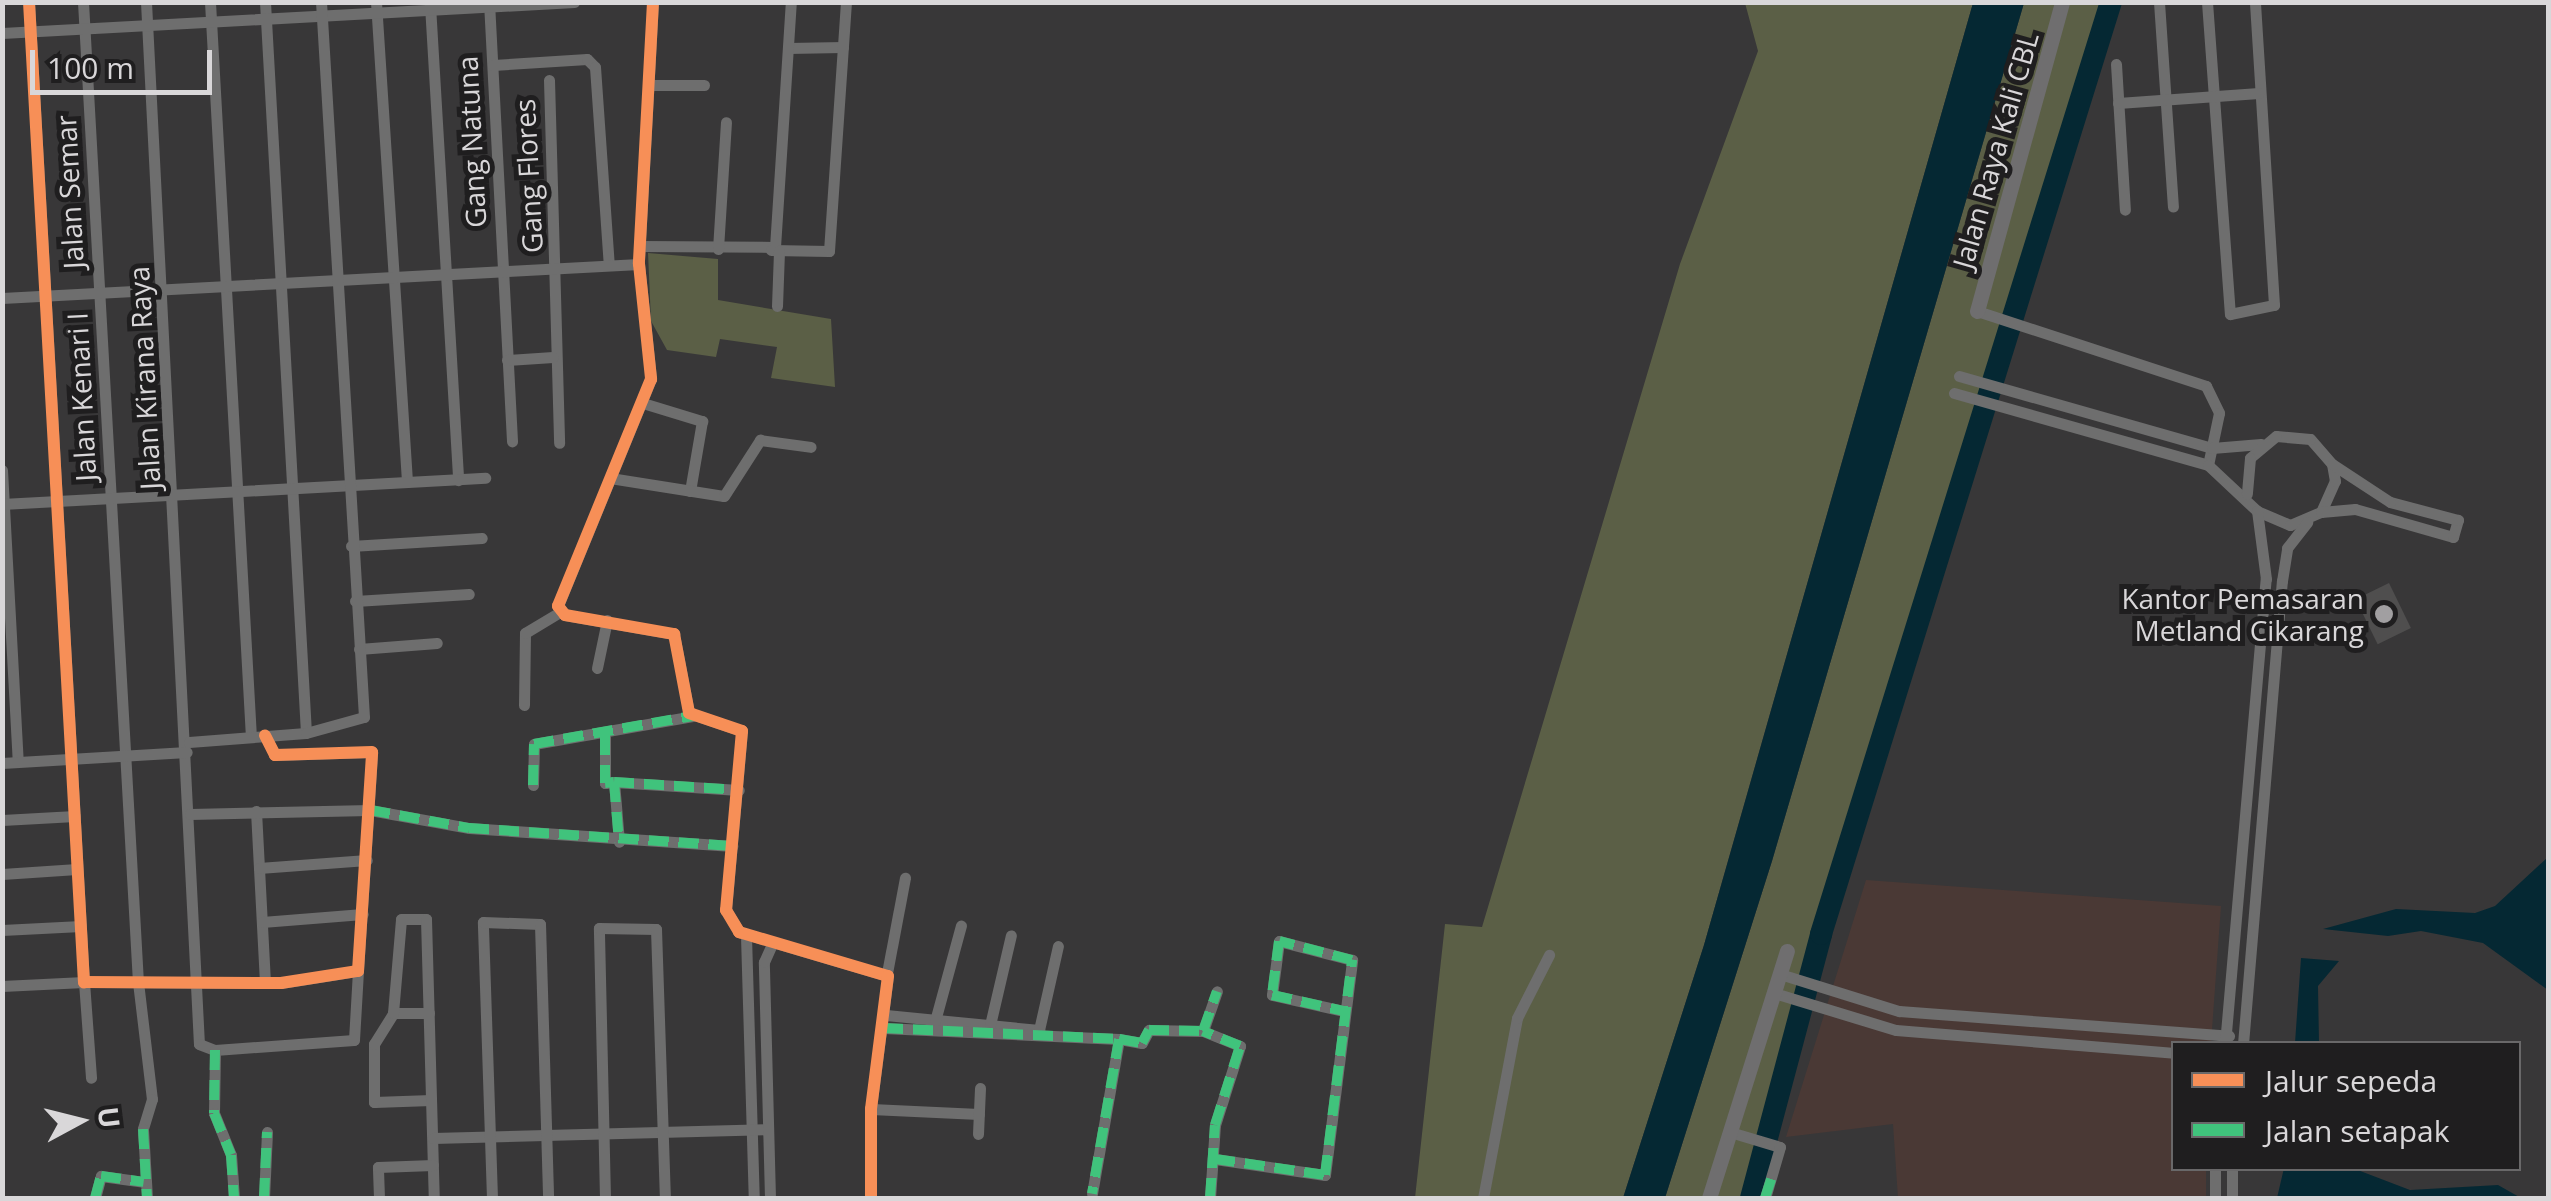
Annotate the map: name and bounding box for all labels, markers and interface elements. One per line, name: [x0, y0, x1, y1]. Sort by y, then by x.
street label: Jalan Raya Kali CBL: [1945, 28, 2045, 272]
scale bar: [35, 30, 218, 92]
text: 100 m: [47, 47, 134, 88]
street label: Gang Natuna: [450, 55, 492, 229]
street label: Gang Flores: [507, 98, 549, 254]
street label: Jalan Semar: [48, 114, 90, 270]
street label: Jalan Kirana Raya: [121, 265, 167, 491]
street label: Jalan Kenari I: [60, 312, 102, 482]
place label: Kantor Pemasaran Metland Cikarang: [2121, 581, 2364, 647]
marker: Kantor Pemasaran Metland Cikarang: [2373, 603, 2395, 625]
legend: [2171, 1041, 2521, 1171]
text: Jalur sepeda: [2265, 1060, 2437, 1101]
north arrow: [30, 1071, 130, 1171]
text: U: [90, 1105, 130, 1130]
text: Jalan setapak: [2265, 1110, 2449, 1151]

